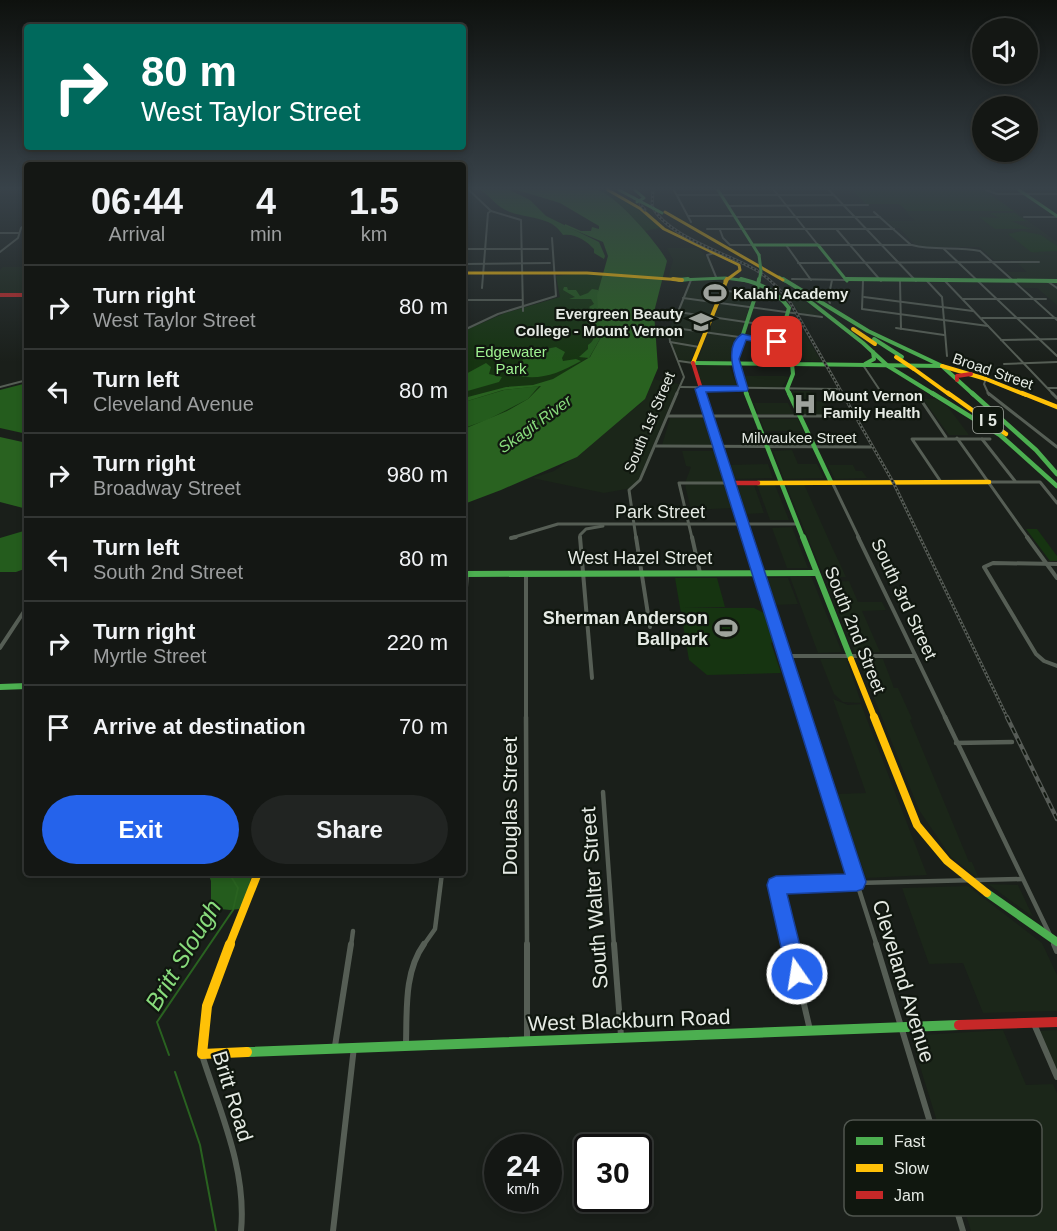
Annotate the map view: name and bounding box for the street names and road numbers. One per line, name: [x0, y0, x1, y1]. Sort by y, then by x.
street label: Broad Street: [950, 349, 1036, 393]
street label: South 1st Street: [620, 368, 678, 475]
road number: I 5: [973, 407, 1003, 433]
street label: Milwaukee Street: [741, 429, 857, 446]
street label: Park Street: [615, 502, 705, 522]
street label: South 3rd Street: [867, 535, 941, 663]
street label: West Hazel Street: [568, 548, 712, 568]
street label: South 2nd Street: [820, 564, 890, 696]
street label: Douglas Street: [498, 736, 521, 875]
street label: South Walter Street: [576, 806, 612, 990]
street label: Cleveland Avenue: [868, 897, 940, 1065]
street label: West Blackburn Road: [527, 1005, 731, 1035]
street label: Britt Road: [208, 1048, 258, 1144]

